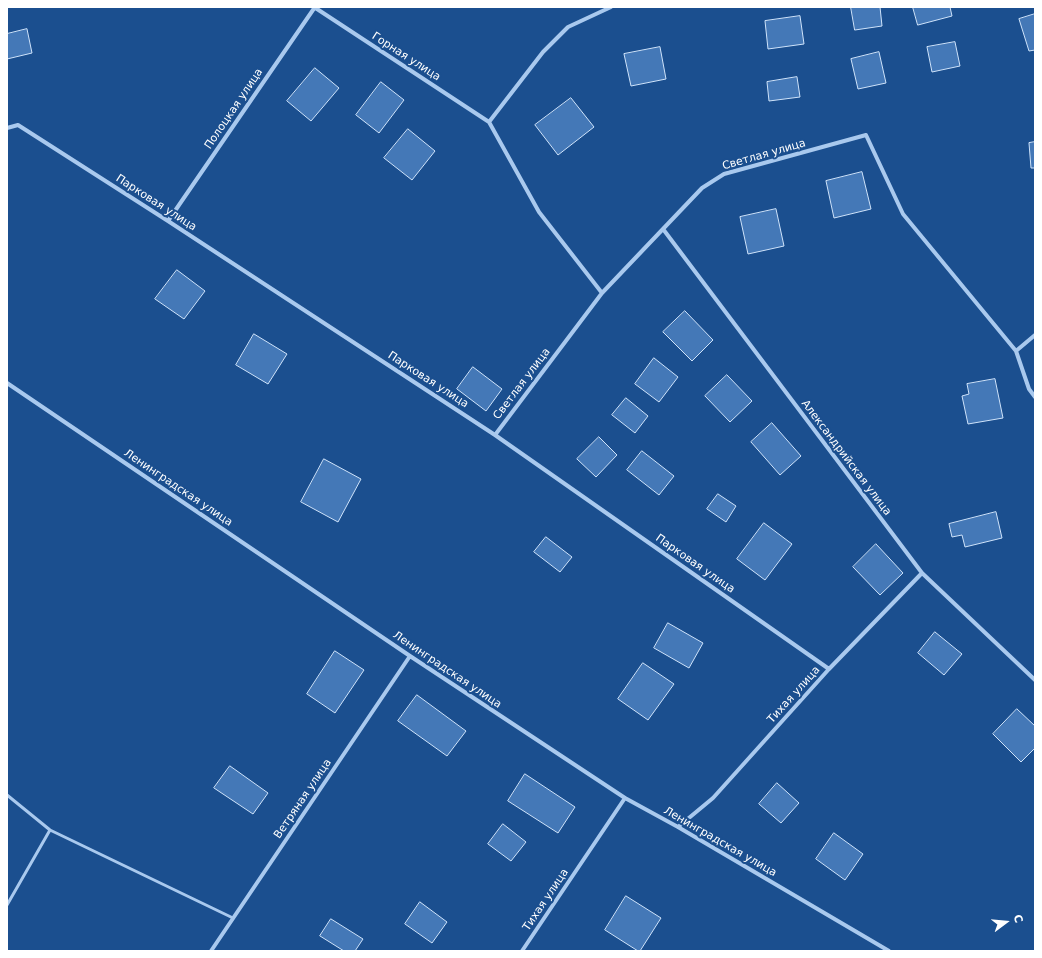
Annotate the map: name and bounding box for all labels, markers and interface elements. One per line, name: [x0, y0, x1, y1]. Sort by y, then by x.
street label: Горная улица: [369, 30, 443, 84]
street label: Полоцкая улица: [202, 66, 266, 152]
street label: Светлая улица: [721, 137, 807, 173]
street label: Парковая улица: [113, 172, 199, 234]
street label: Светлая улица: [491, 346, 553, 422]
street label: Парковая улица: [385, 349, 471, 411]
street label: Александрийская улица: [798, 398, 894, 518]
street label: Ленинградская улица: [121, 447, 235, 529]
street label: Парковая улица: [653, 532, 737, 596]
street label: Ленинградская улица: [390, 629, 504, 711]
street label: Тихая улица: [765, 664, 823, 726]
street label: Ветряная улица: [271, 757, 335, 841]
street label: Ленинградская улица: [661, 804, 779, 880]
street label: Тихая улица: [520, 866, 572, 934]
north arrow: [986, 902, 1026, 942]
text: С: [1011, 913, 1025, 924]

